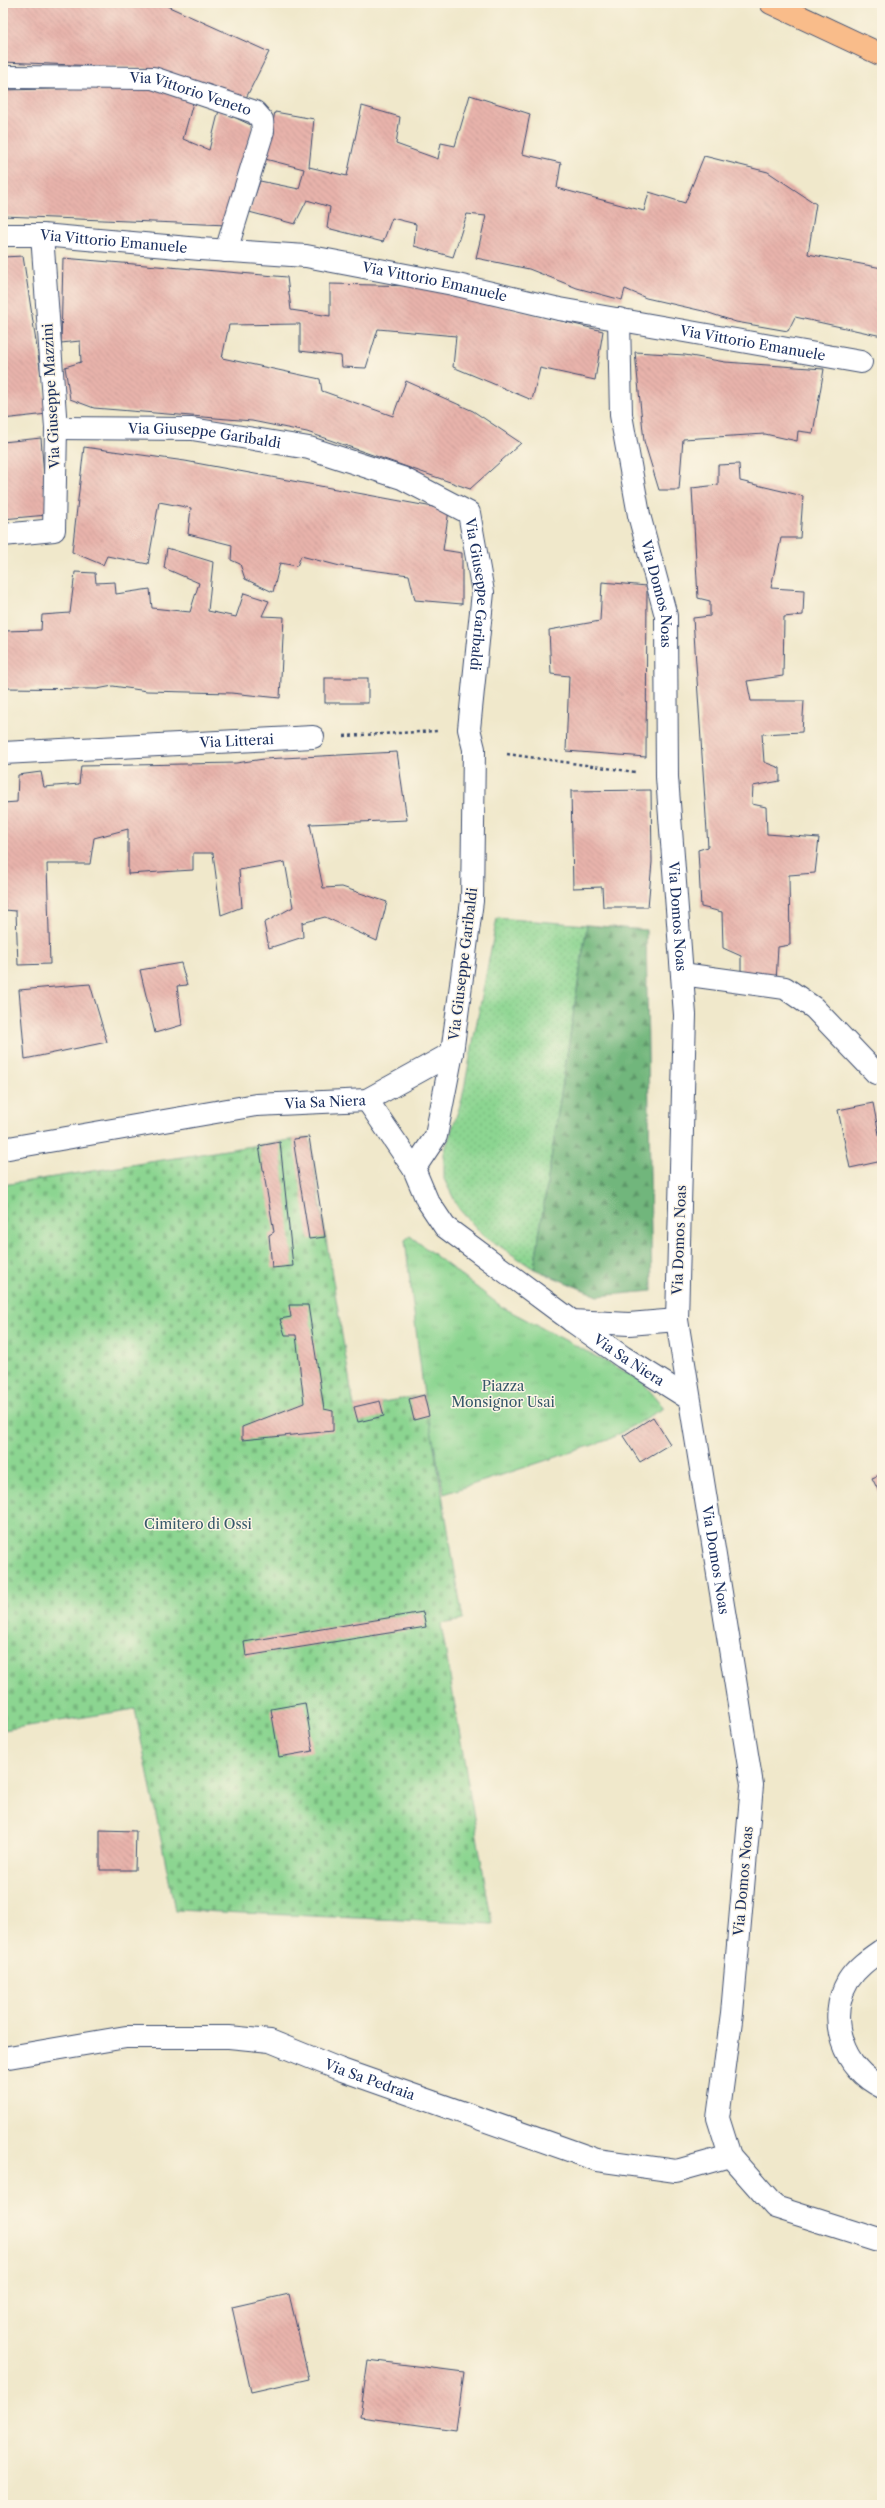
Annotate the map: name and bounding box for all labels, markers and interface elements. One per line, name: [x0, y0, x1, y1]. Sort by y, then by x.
street label: Via Vittorio Veneto: [129, 69, 254, 119]
street label: Via Vittorio Emanuele: [38, 226, 188, 257]
street label: Via Vittorio Emanuele: [360, 258, 509, 305]
street label: Via Vittorio Emanuele: [677, 321, 827, 365]
street label: Via Giuseppe Mazzini: [38, 323, 64, 470]
street label: Via Giuseppe Garibaldi: [127, 420, 282, 452]
street label: Via Giuseppe Garibaldi: [461, 516, 492, 671]
street label: Via Domos Noas: [637, 537, 675, 648]
street label: Via Litterai: [198, 730, 274, 752]
street label: Via Domos Noas: [664, 860, 691, 972]
street label: Via Giuseppe Garibaldi: [445, 887, 481, 1042]
street label: Via Sa Niera: [283, 1091, 367, 1113]
street label: Via Domos Noas: [668, 1185, 690, 1296]
street label: Via Sa Niera: [589, 1329, 668, 1390]
park label: Piazza Monsignor Usai: [451, 1377, 555, 1411]
street label: Via Domos Noas: [698, 1503, 733, 1616]
park label: Cimitero di Ossi: [144, 1515, 252, 1533]
street label: Via Domos Noas: [729, 1825, 757, 1938]
street label: Via Sa Pedraia: [321, 2055, 418, 2104]

